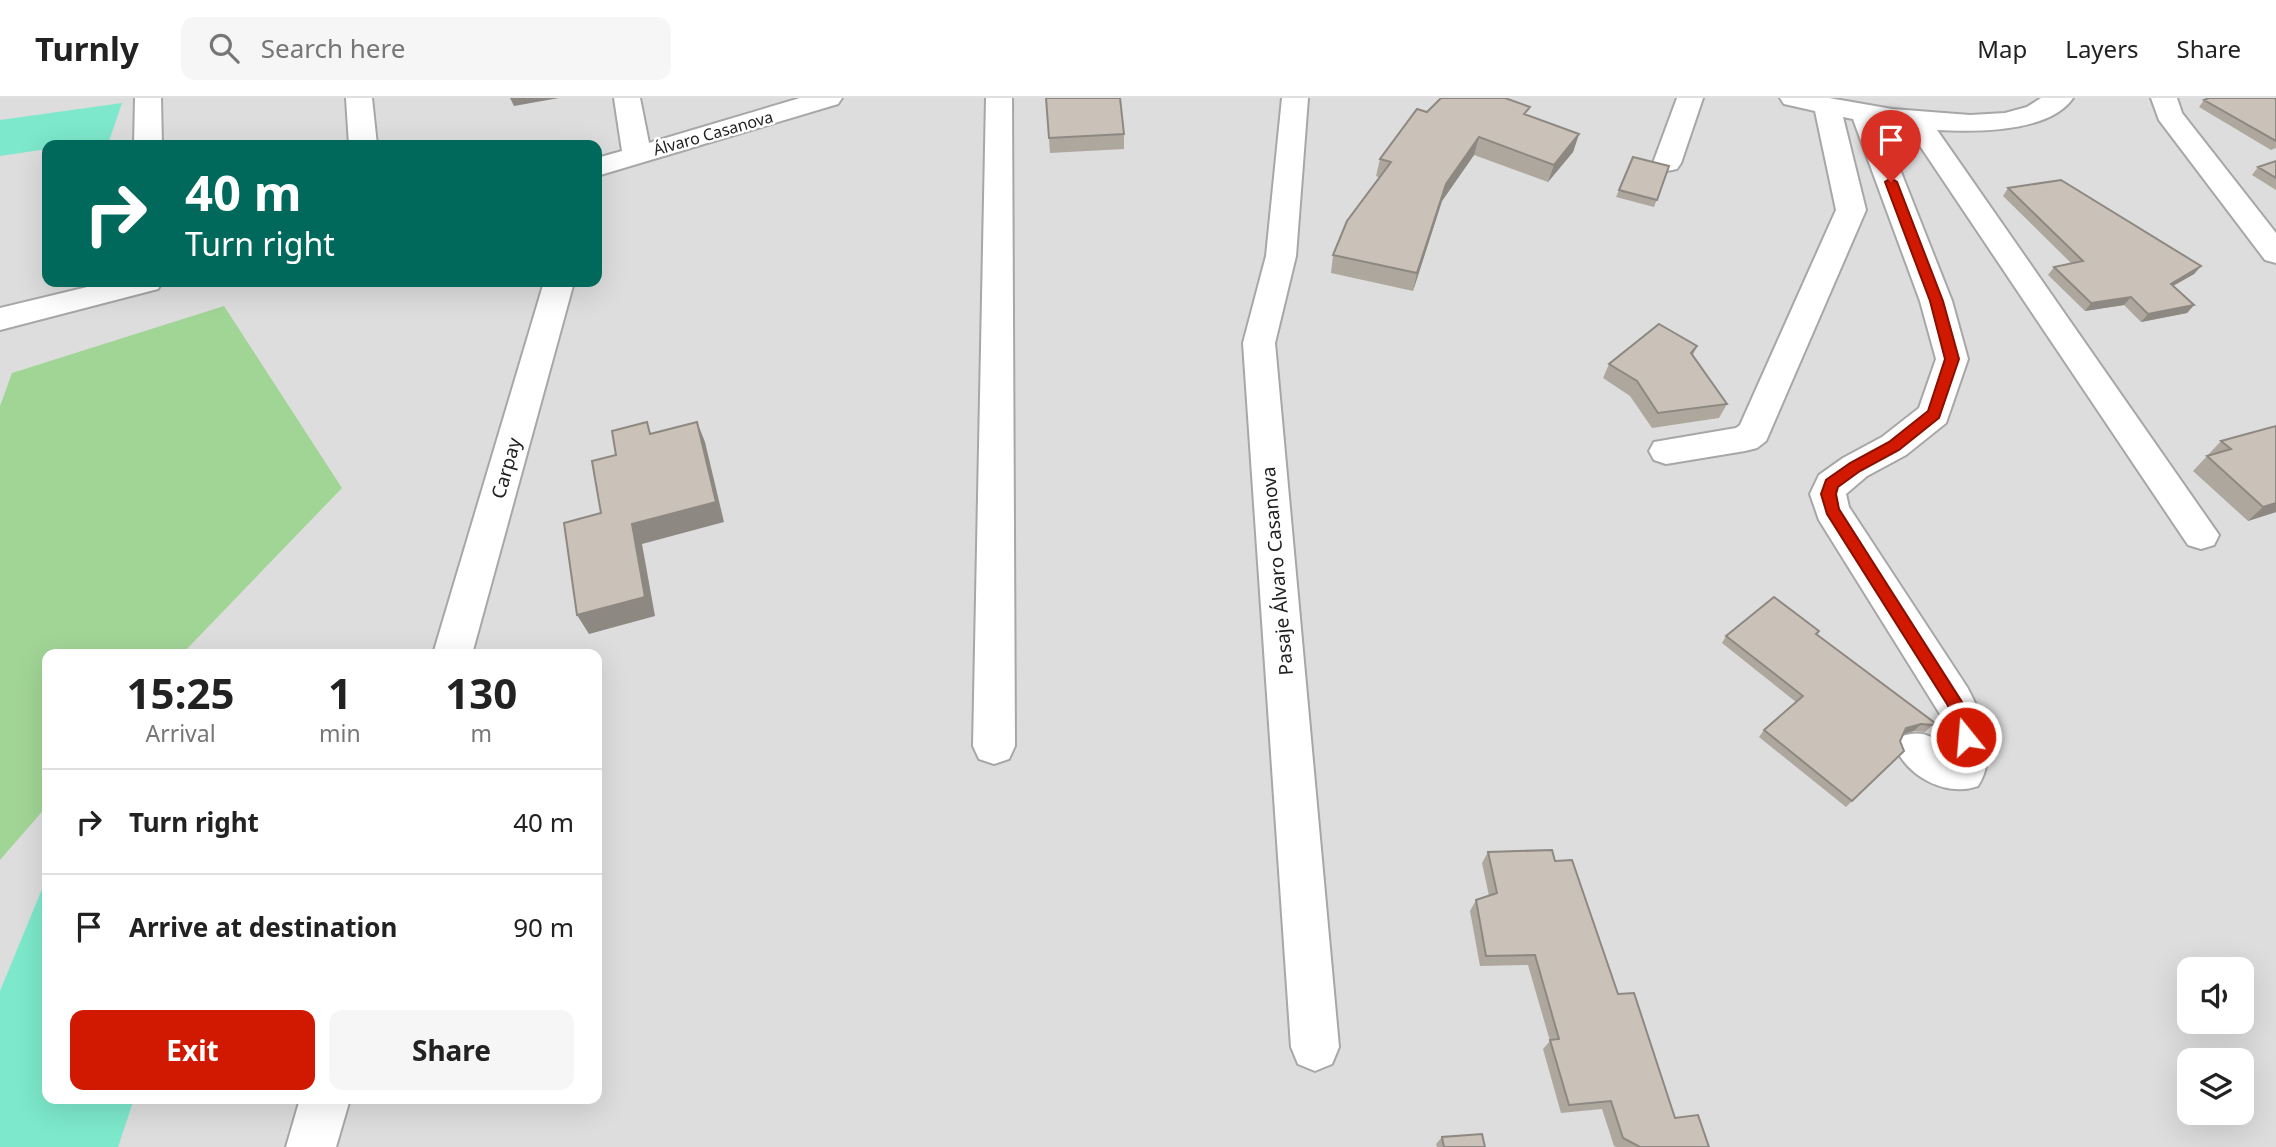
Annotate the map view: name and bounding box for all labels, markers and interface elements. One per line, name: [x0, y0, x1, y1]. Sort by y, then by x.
search box: [181, 17, 671, 80]
text: Turnly: [35, 26, 139, 71]
icon: search: [205, 29, 243, 67]
text: Search here: [261, 30, 405, 66]
text: Map: [1977, 32, 2027, 65]
text: Layers: [2065, 32, 2139, 65]
text: Share: [2177, 32, 2241, 65]
street label: Álvaro Casanova: [651, 105, 775, 161]
pin: [1861, 110, 1921, 182]
icon: arrive: [1872, 121, 1910, 159]
text: 40 m: [185, 159, 302, 225]
icon: right: [70, 168, 161, 259]
text: Turn right: [185, 222, 335, 265]
street label: Carpay: [485, 434, 527, 502]
street label: Pasaje Álvaro Casanova: [1255, 466, 1299, 676]
text: 15:25: [127, 664, 234, 721]
text: 1: [328, 664, 352, 721]
text: 130: [445, 664, 517, 721]
position arrow: [1929, 700, 2003, 774]
text: Arrival: [145, 717, 216, 749]
text: min: [319, 717, 361, 749]
text: m: [471, 717, 492, 749]
icon: right: [70, 803, 108, 841]
text: Turn right: [129, 804, 259, 840]
text: 40 m: [513, 804, 574, 840]
icon: arrive: [70, 908, 108, 946]
text: Arrive at destination: [129, 909, 398, 945]
text: 90 m: [513, 909, 574, 945]
map controls: [2177, 957, 2254, 1125]
button: sound: [2177, 957, 2254, 1034]
button: Exit: [70, 1010, 315, 1090]
button: Share: [329, 1010, 574, 1090]
button: layers: [2177, 1048, 2254, 1125]

